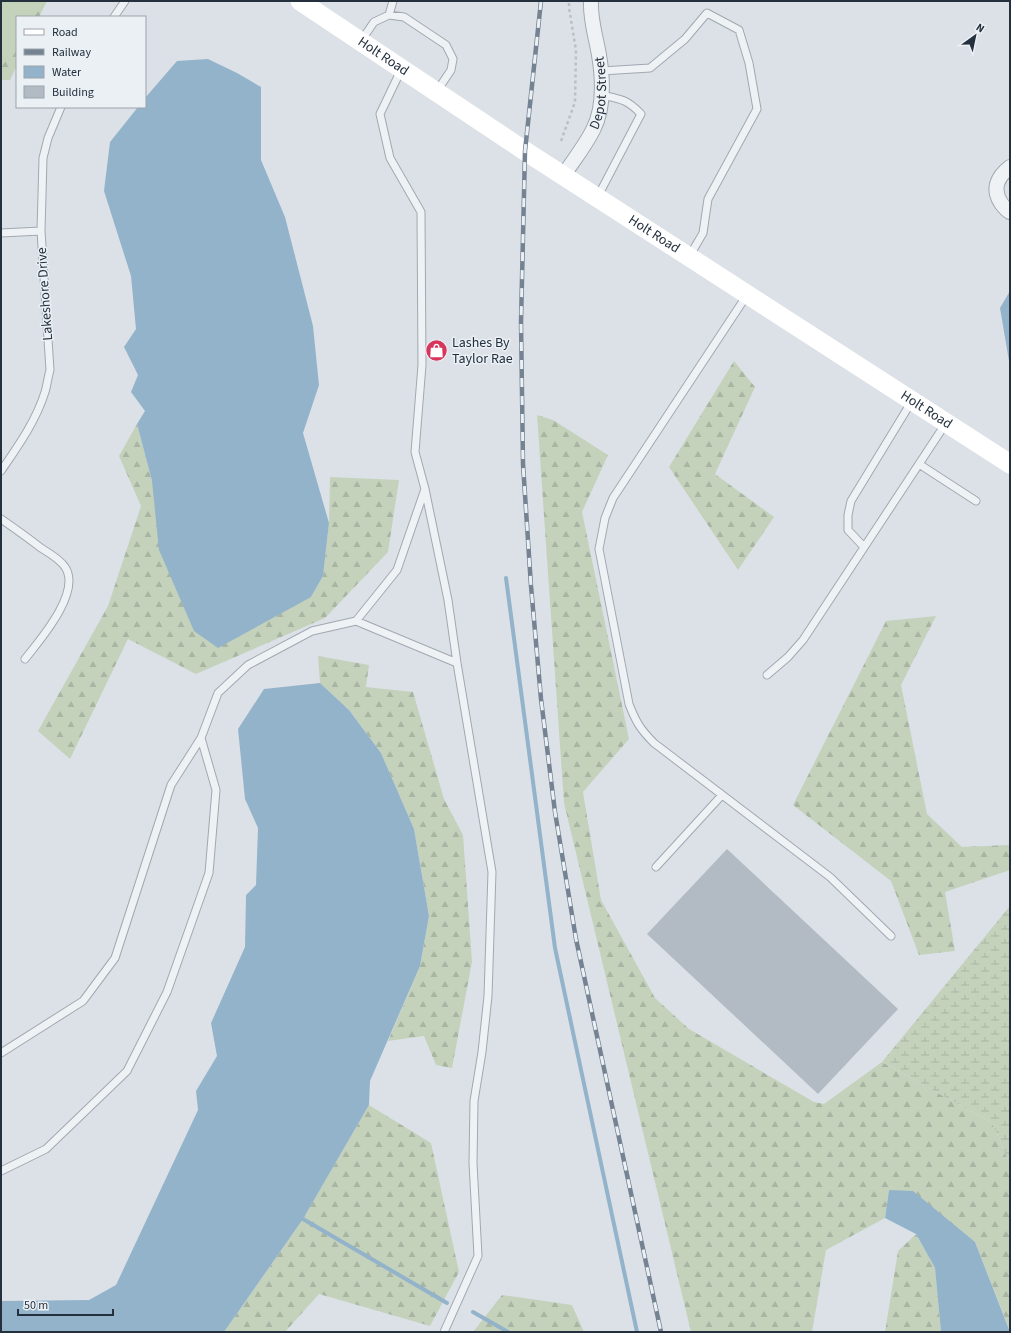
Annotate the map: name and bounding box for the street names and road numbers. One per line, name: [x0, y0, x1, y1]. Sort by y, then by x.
street label: Holt Road: [354, 32, 413, 81]
street label: Depot Street: [585, 55, 612, 133]
street label: Holt Road: [624, 210, 684, 258]
street label: Lakeshore Drive: [32, 247, 58, 341]
street label: Holt Road: [897, 386, 956, 434]

